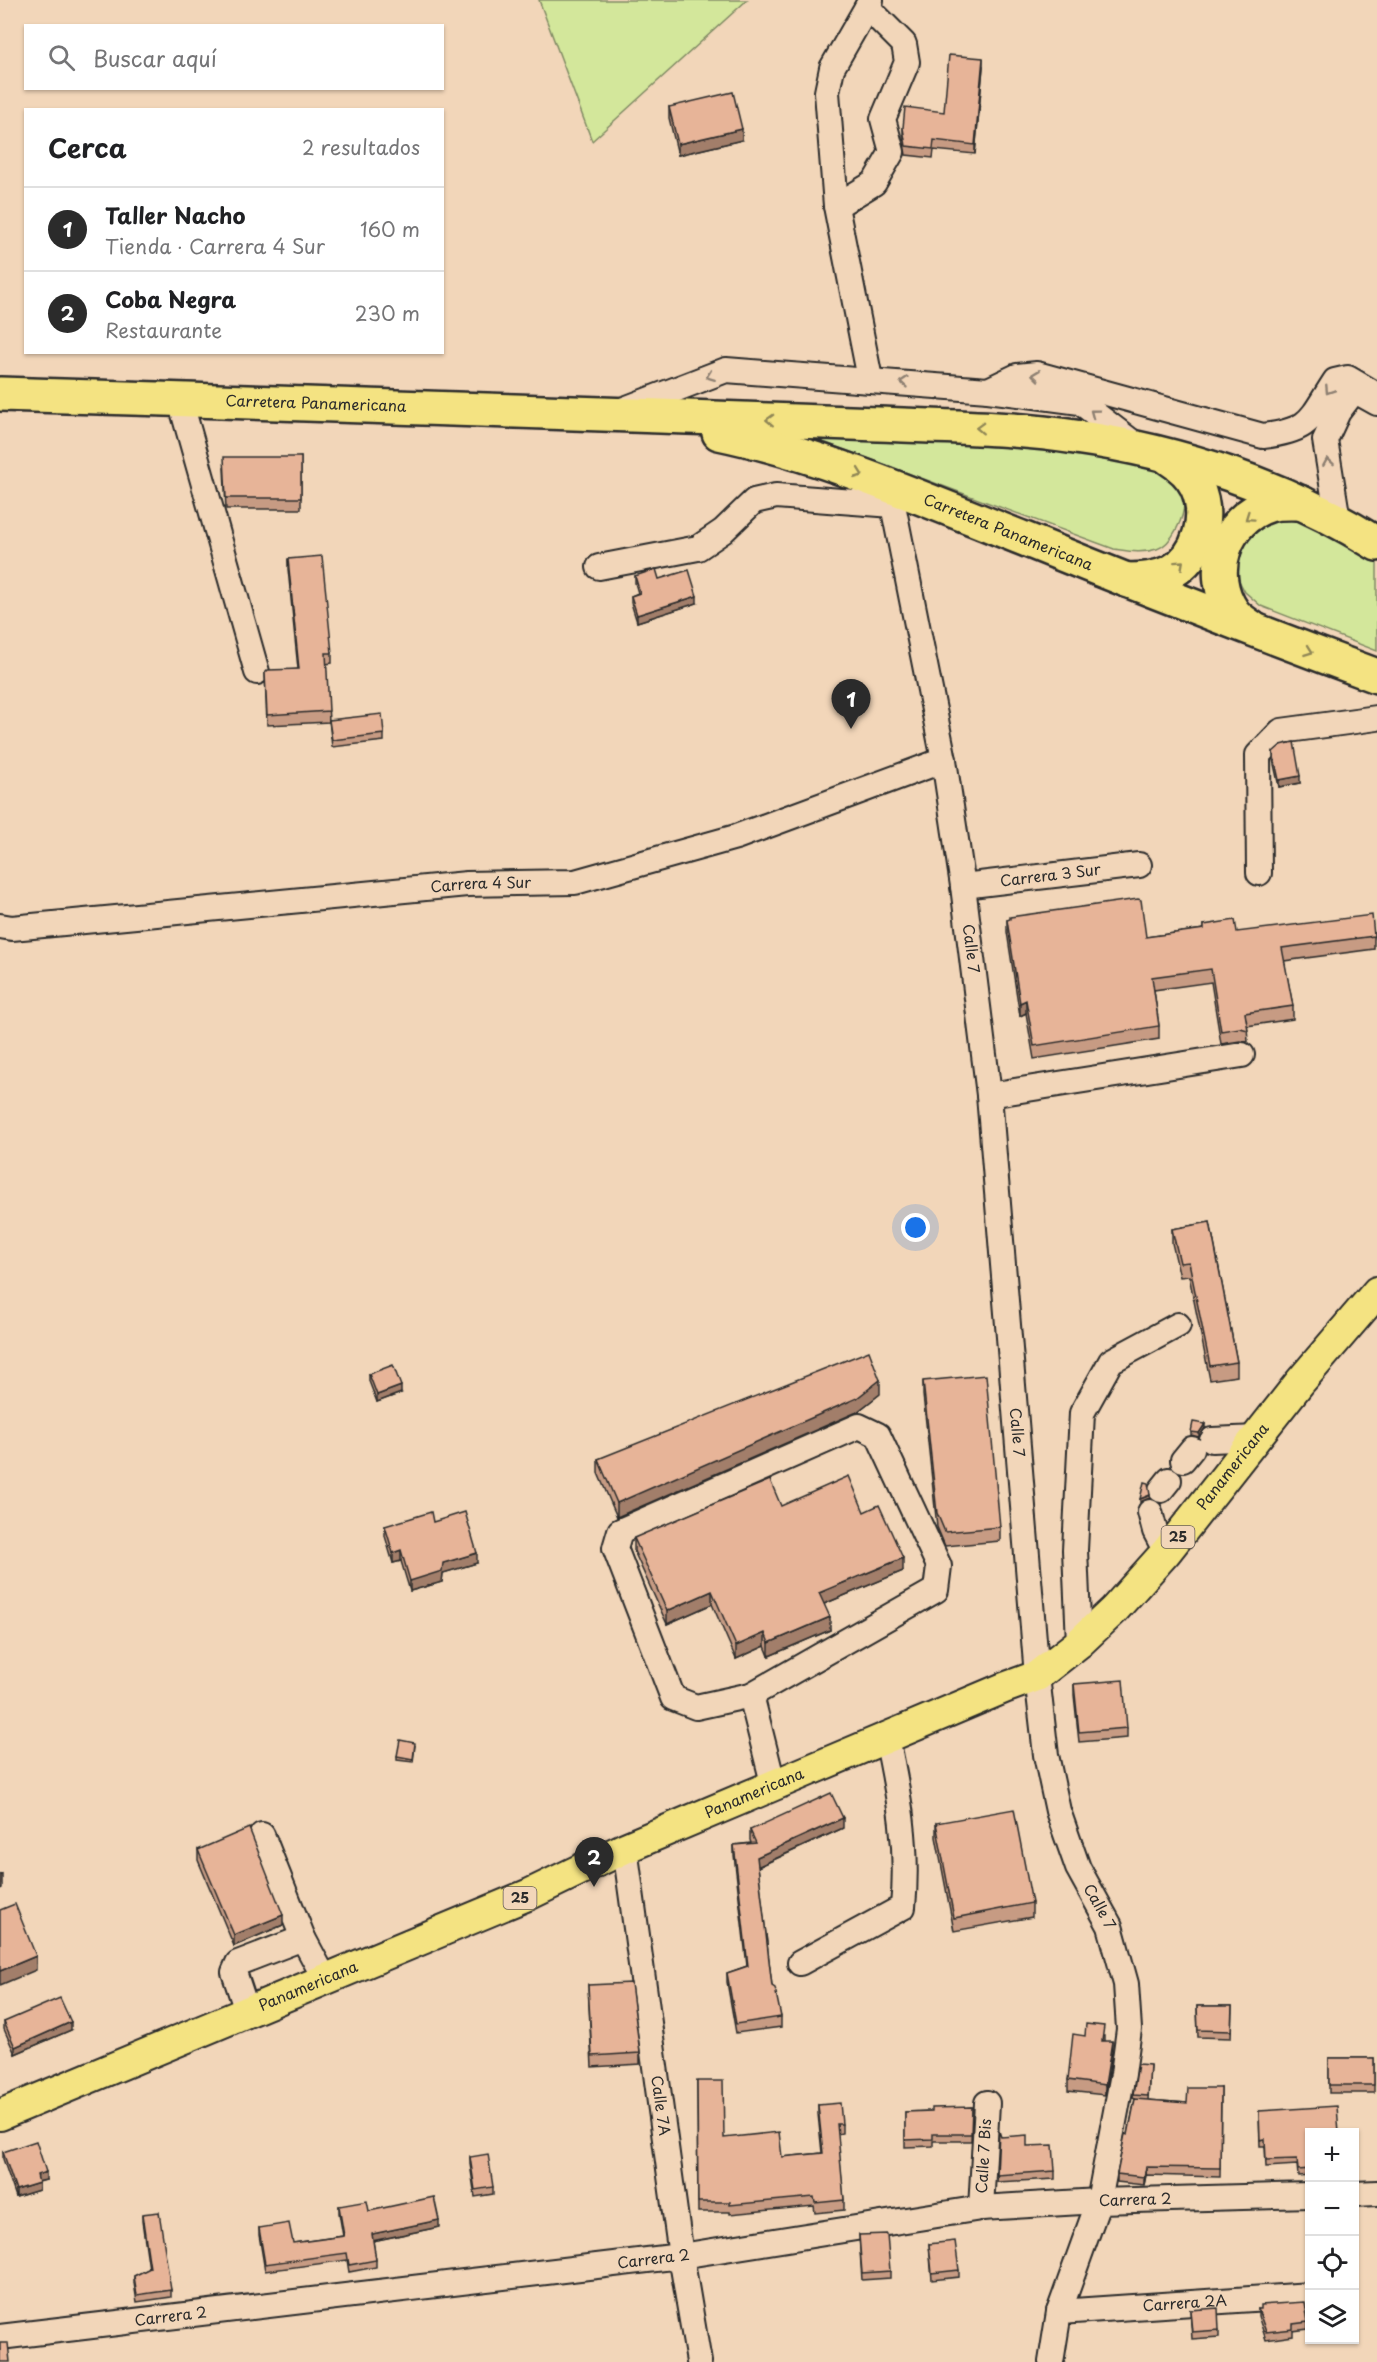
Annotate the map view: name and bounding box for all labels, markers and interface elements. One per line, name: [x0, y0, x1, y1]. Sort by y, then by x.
search box: [24, 24, 444, 90]
icon: search: [45, 41, 78, 74]
text: Buscar aquí: [93, 41, 217, 74]
text: Cerca: [48, 128, 127, 167]
text: 2 resultados: [302, 132, 420, 162]
text: Taller Nacho: [105, 198, 246, 231]
text: 1: [63, 214, 72, 244]
text: 160 m: [360, 214, 420, 244]
text: Tienda · Carrera 4 Sur: [105, 231, 325, 261]
text: Coba Negra: [105, 282, 236, 315]
text: 2: [60, 298, 75, 328]
text: 230 m: [355, 298, 420, 328]
text: Restaurante: [105, 315, 222, 345]
one-way arrow: [706, 368, 716, 381]
one-way arrow: [1031, 370, 1041, 382]
one-way arrow: [899, 376, 908, 389]
one-way arrow: [1324, 384, 1336, 394]
street label: Carretera Panamericana: [225, 388, 407, 417]
one-way arrow: [1090, 409, 1101, 420]
one-way arrow: [766, 413, 775, 426]
one-way arrow: [975, 422, 984, 435]
one-way arrow: [1323, 458, 1335, 467]
one-way arrow: [853, 467, 864, 480]
street label: Carretera Panamericana: [920, 487, 1097, 576]
one-way arrow: [1244, 510, 1255, 521]
one-way arrow: [1174, 560, 1184, 571]
one-way arrow: [1303, 644, 1314, 656]
pin: 1: [832, 680, 870, 729]
street label: Carrera 3 Sur: [999, 857, 1102, 891]
street label: Carrera 4 Sur: [429, 870, 531, 897]
street label: Calle 7: [958, 923, 987, 975]
your location: [901, 1213, 930, 1242]
street label: Calle 7: [1005, 1407, 1032, 1458]
street label: Panamericana: [1190, 1417, 1274, 1515]
road number: 25: [1162, 1526, 1194, 1548]
street label: Panamericana: [700, 1761, 807, 1823]
pin: 2: [574, 1838, 614, 1887]
street label: Calle 7: [1079, 1879, 1123, 1934]
road number: 25: [504, 1887, 536, 1909]
street label: Panamericana: [254, 1954, 361, 2016]
street label: Calle 7A: [646, 2074, 677, 2137]
street label: Calle 7 Bis: [969, 2118, 996, 2194]
map controls: [1305, 2128, 1359, 2344]
button: +: [1305, 2128, 1359, 2182]
button: −: [1305, 2182, 1359, 2236]
street label: Carrera 2: [1099, 2186, 1172, 2211]
button: locate: [1305, 2236, 1359, 2290]
street label: Carrera 2: [616, 2242, 691, 2273]
street label: Carrera 2A: [1142, 2288, 1228, 2316]
button: layers: [1305, 2290, 1359, 2344]
street label: Carrera 2: [133, 2299, 208, 2331]

